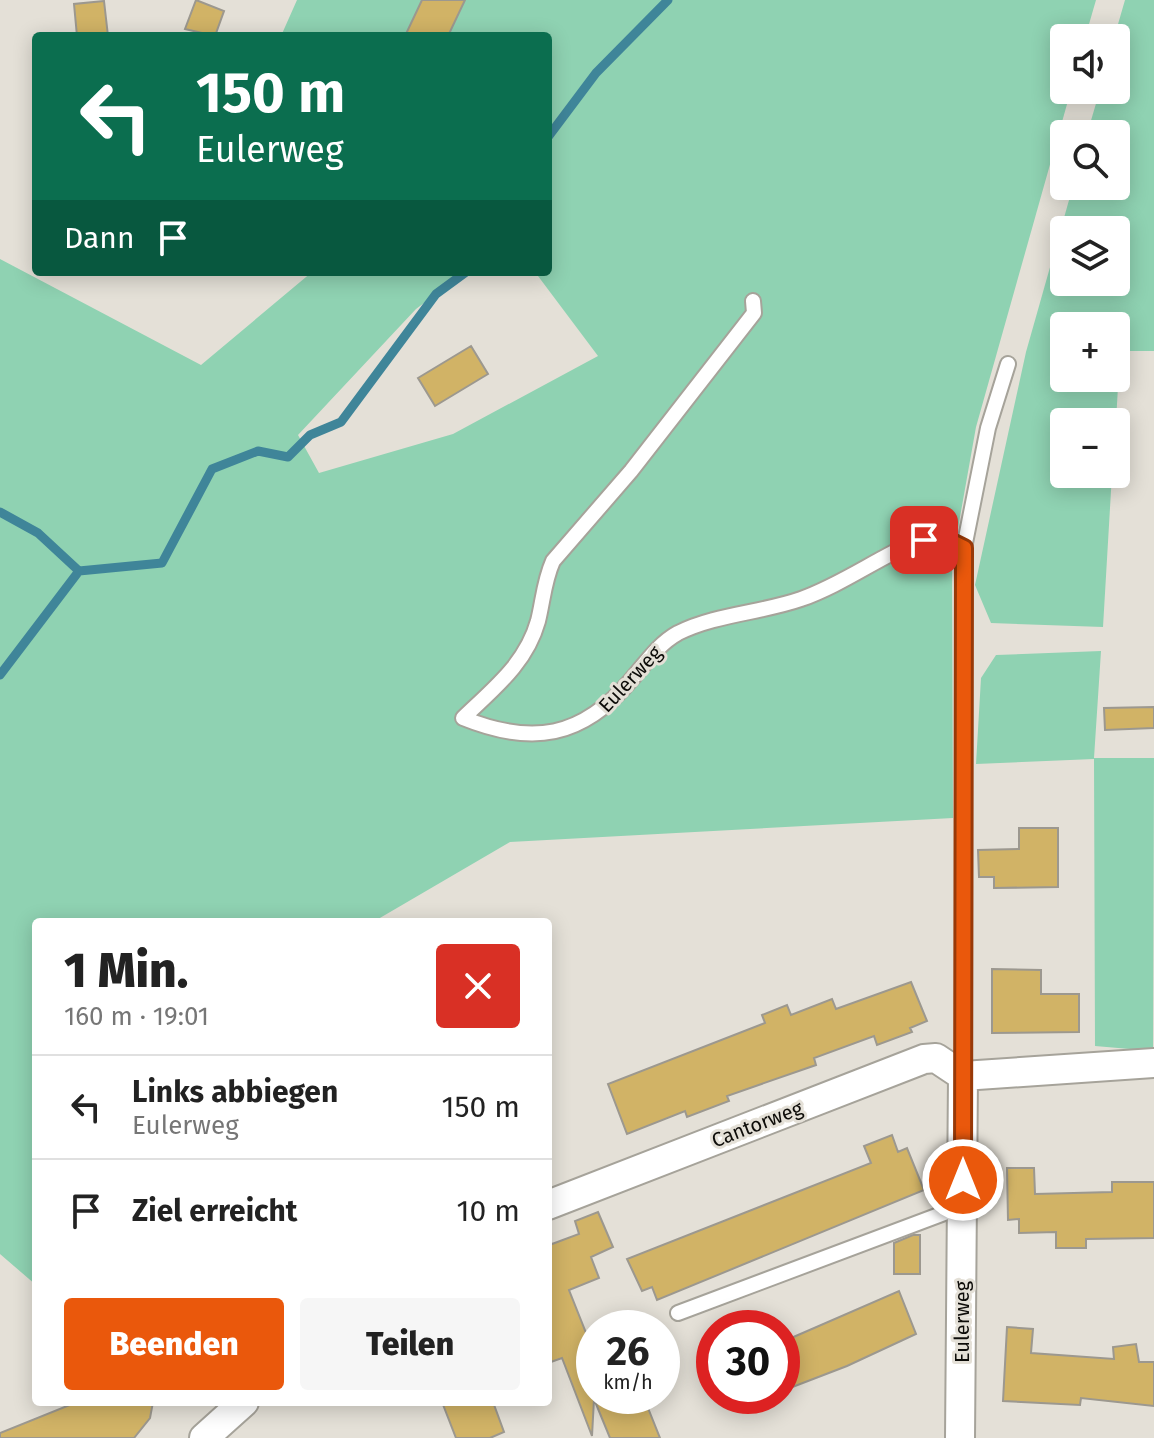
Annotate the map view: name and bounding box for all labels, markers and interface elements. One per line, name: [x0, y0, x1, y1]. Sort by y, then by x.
map controls: [1050, 24, 1130, 488]
button: sound: [1050, 24, 1130, 104]
text: 150 m: [196, 60, 345, 127]
icon: left: [64, 64, 168, 168]
button: search: [1050, 120, 1130, 200]
text: Eulerweg: [196, 128, 344, 172]
icon: arrive: [151, 216, 195, 260]
button: layers: [1050, 216, 1130, 296]
text: Dann: [64, 220, 135, 256]
button: +: [1050, 312, 1130, 392]
button: −: [1050, 408, 1130, 488]
pin: [890, 506, 958, 574]
icon: arrive: [902, 518, 946, 562]
street label: Eulerweg: [593, 640, 667, 717]
text: 1 Min.: [64, 942, 188, 1000]
button: close: [436, 944, 520, 1028]
text: 160 m · 19:01: [64, 1001, 209, 1032]
text: Links abbiegen: [132, 1074, 338, 1110]
icon: left: [64, 1085, 108, 1129]
text: 150 m: [442, 1089, 520, 1125]
street label: Cantorweg: [708, 1095, 806, 1152]
text: Eulerweg: [132, 1110, 239, 1141]
position arrow: [921, 1138, 1005, 1222]
icon: arrive: [64, 1189, 108, 1233]
text: Ziel erreicht: [132, 1193, 297, 1229]
text: 10 m: [457, 1193, 520, 1229]
street label: Eulerweg: [950, 1280, 974, 1363]
button: Beenden: [64, 1298, 284, 1390]
button: Teilen: [300, 1298, 520, 1390]
speed limit sign: 30: [696, 1310, 800, 1414]
text: 26: [606, 1328, 650, 1376]
text: km/h: [603, 1370, 653, 1394]

